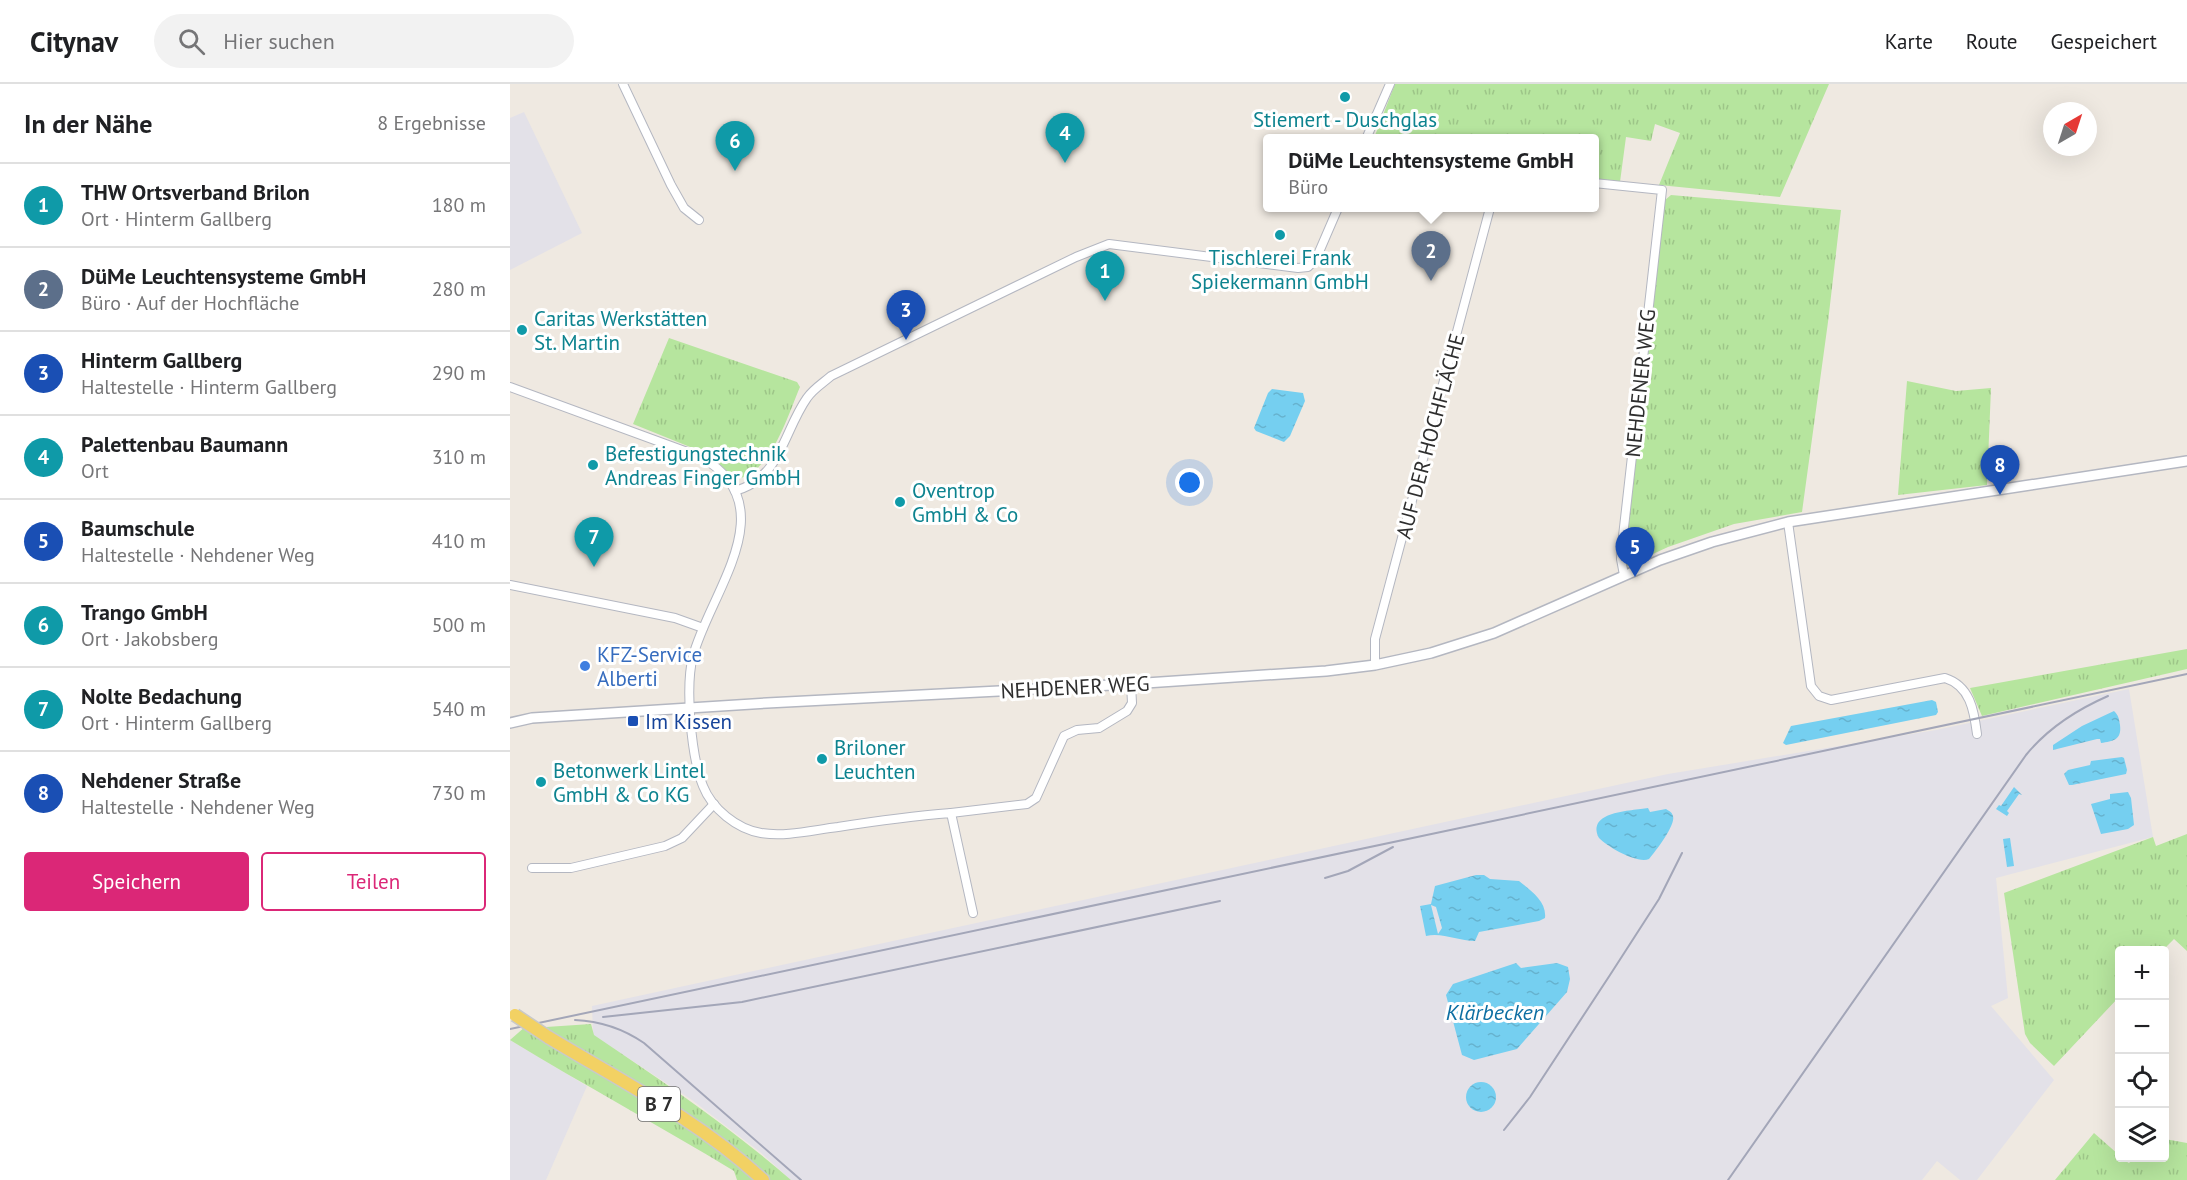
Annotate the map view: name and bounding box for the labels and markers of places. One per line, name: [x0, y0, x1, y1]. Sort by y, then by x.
marker: Stiemert - Duschglas: [1338, 90, 1352, 104]
place label: Stiemert - Duschglas: [1253, 106, 1437, 133]
pin: 4: [1046, 113, 1084, 163]
pin: 6: [716, 122, 754, 171]
marker: Tischlerei Frank Spiekermann GmbH: [1273, 228, 1287, 242]
pin: 2: [1412, 232, 1450, 281]
place label: Tischlerei Frank Spiekermann GmbH: [1191, 244, 1369, 295]
pin: 1: [1086, 252, 1124, 301]
pin: 3: [886, 290, 926, 340]
place label: Caritas Werkstätten St. Martin: [534, 305, 707, 356]
marker: Caritas Werkstätten St. Martin: [515, 323, 529, 337]
place label: Befestigungstechnik Andreas Finger GmbH: [605, 440, 801, 491]
pin: 8: [1980, 446, 2020, 495]
marker: Befestigungstechnik Andreas Finger GmbH: [586, 458, 600, 472]
place label: Oventrop GmbH & Co: [912, 477, 1018, 528]
marker: Oventrop GmbH & Co: [893, 495, 907, 509]
pin: 7: [574, 518, 614, 567]
pin: 5: [1616, 528, 1654, 577]
place label: KFZ-Service Alberti: [597, 641, 702, 692]
marker: KFZ-Service Alberti: [578, 659, 592, 673]
place label: Im Kissen: [645, 708, 732, 735]
marker: Im Kissen: [626, 714, 640, 728]
place label: Briloner Leuchten: [834, 734, 916, 785]
marker: Briloner Leuchten: [815, 752, 829, 766]
place label: Betonwerk Lintel GmbH & Co KG: [553, 757, 705, 808]
marker: Betonwerk Lintel GmbH & Co KG: [534, 775, 548, 789]

